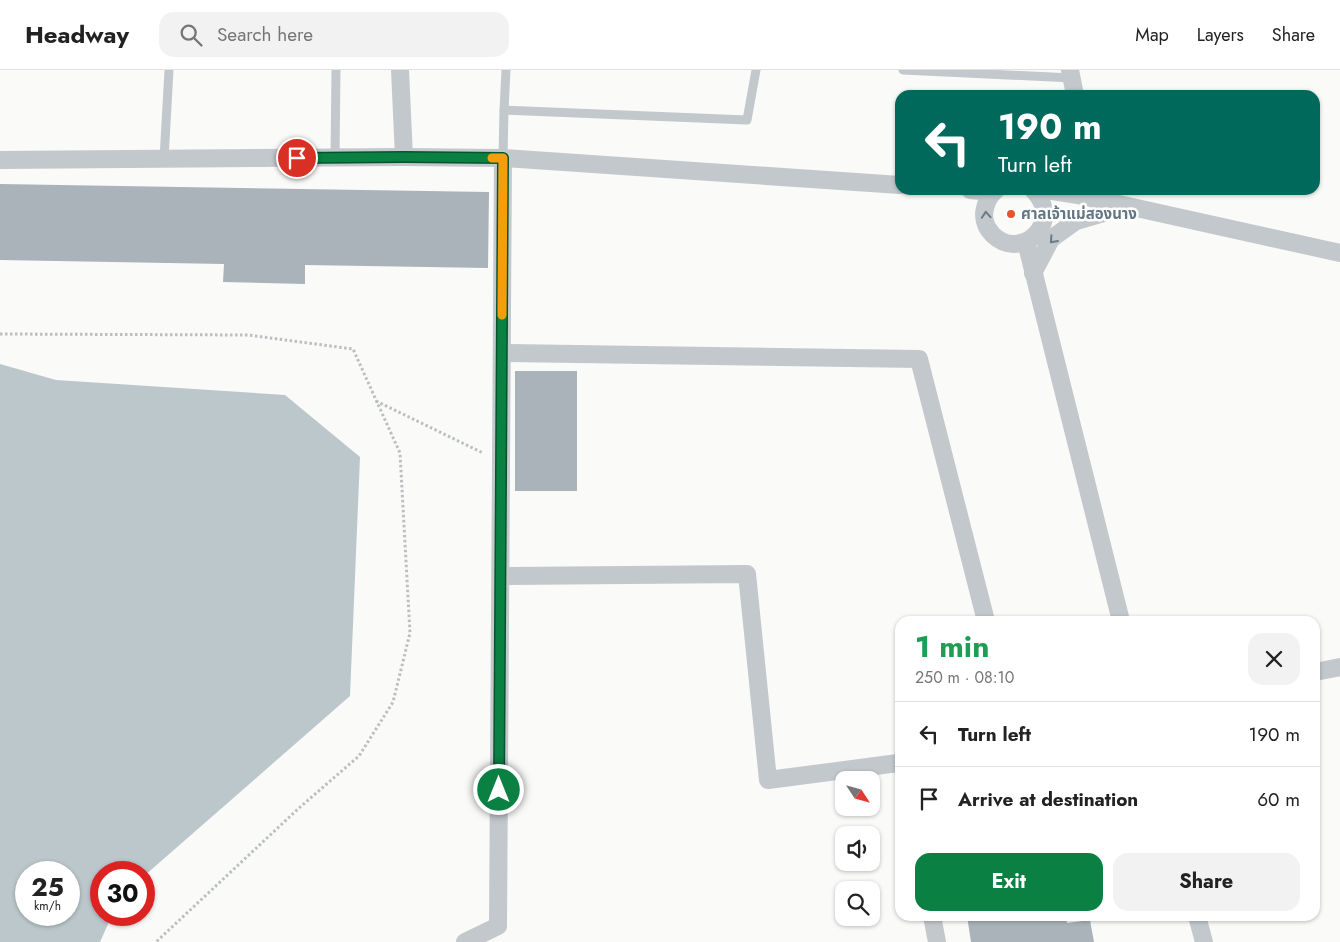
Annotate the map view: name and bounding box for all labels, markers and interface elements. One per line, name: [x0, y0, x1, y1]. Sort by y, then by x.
search box: [159, 12, 509, 57]
text: Headway: [25, 17, 129, 52]
icon: search: [177, 21, 205, 49]
text: Search here: [217, 21, 313, 48]
text: Map: [1135, 22, 1169, 48]
text: Layers: [1197, 22, 1244, 48]
text: Share: [1272, 22, 1315, 48]
text: 190 m: [998, 102, 1102, 152]
icon: left: [915, 110, 980, 175]
pin: [276, 137, 318, 179]
icon: arrive: [283, 144, 311, 172]
text: Turn left: [998, 148, 1072, 180]
place label: ศาลเจ้าแม่สองนาง: [1021, 203, 1137, 225]
marker: ศาลเจ้าแม่สองนาง: [1005, 208, 1017, 220]
one-way arrow: [980, 211, 991, 219]
one-way arrow: [1049, 234, 1058, 243]
text: 1 min: [915, 625, 989, 668]
button: close: [1248, 633, 1300, 685]
text: 250 m · 08:10: [915, 666, 1014, 689]
icon: left: [915, 720, 943, 748]
text: Turn left: [958, 721, 1031, 748]
text: 190 m: [1249, 721, 1300, 748]
position arrow: [472, 763, 524, 815]
north arrow: [835, 771, 880, 816]
map controls: [835, 771, 880, 926]
icon: arrive: [915, 785, 943, 813]
text: Arrive at destination: [958, 786, 1138, 813]
text: 60 m: [1257, 786, 1300, 813]
button: sound: [835, 826, 880, 871]
button: Exit: [915, 853, 1103, 911]
button: Share: [1113, 853, 1300, 911]
speed limit sign: 30: [90, 861, 155, 926]
text: 25: [31, 869, 64, 905]
button: search: [835, 881, 880, 926]
text: km/h: [34, 897, 61, 915]

